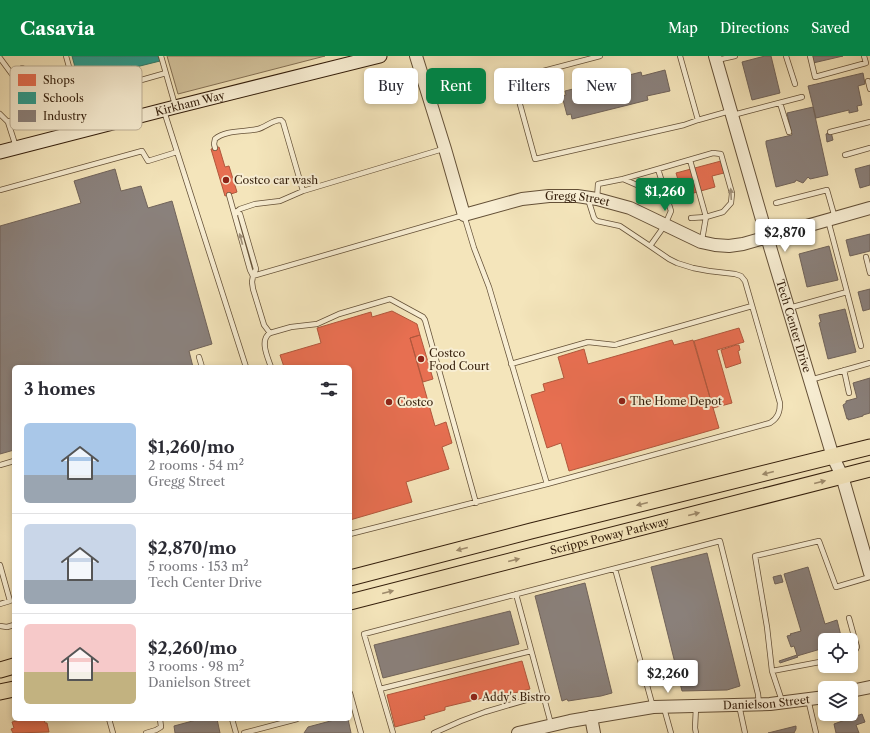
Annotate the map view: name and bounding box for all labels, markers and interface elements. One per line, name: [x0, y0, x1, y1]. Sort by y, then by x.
text: Casavia: [20, 17, 95, 40]
text: Map: [668, 19, 698, 37]
text: Directions: [720, 19, 789, 37]
text: Saved: [811, 19, 850, 37]
legend: [10, 66, 142, 130]
chip: Buy: [364, 68, 418, 104]
chip: Rent: [426, 68, 486, 104]
chip: Filters: [494, 68, 564, 104]
chip: New: [572, 68, 631, 104]
text: Shops: [43, 73, 75, 87]
street label: Kirkham Way: [154, 88, 227, 119]
text: Schools: [43, 91, 84, 105]
text: Industry: [43, 109, 88, 123]
place label: Costco car wash: [234, 173, 318, 187]
marker: Costco car wash: [221, 175, 231, 185]
pin: $1,260: [632, 178, 698, 212]
text: $1,260: [645, 183, 685, 199]
one-way arrow: [728, 187, 734, 200]
street label: Gregg Street: [545, 189, 611, 209]
pin: $2,870: [752, 219, 818, 253]
text: $2,870: [764, 224, 806, 240]
one-way arrow: [238, 233, 244, 245]
street label: Tech Center Drive: [773, 278, 814, 374]
place label: Costco Food Court: [429, 346, 489, 373]
marker: Costco Food Court: [416, 354, 426, 364]
icon: filters: [318, 378, 340, 400]
text: 3 homes: [24, 379, 95, 399]
place label: The Home Depot: [630, 394, 722, 408]
place label: Costco: [397, 395, 434, 409]
marker: The Home Depot: [617, 396, 627, 406]
marker: Costco: [384, 397, 394, 407]
text: $1,260/mo: [148, 437, 235, 457]
icon: home: [56, 439, 104, 487]
text: 2 rooms · 54 m²: [148, 457, 244, 473]
one-way arrow: [762, 470, 775, 476]
text: Gregg Street: [148, 473, 225, 489]
one-way arrow: [814, 479, 826, 485]
one-way arrow: [636, 501, 648, 507]
one-way arrow: [688, 510, 700, 516]
street label: Scripps Poway Parkway: [549, 513, 671, 558]
text: $2,870/mo: [148, 538, 236, 558]
icon: home: [56, 540, 104, 588]
one-way arrow: [455, 546, 467, 552]
one-way arrow: [507, 556, 520, 562]
text: 5 rooms · 153 m²: [148, 558, 249, 574]
text: Tech Center Drive: [148, 574, 262, 590]
one-way arrow: [382, 589, 394, 595]
map controls: [818, 633, 858, 721]
button: locate: [818, 633, 858, 673]
text: $2,260/mo: [148, 638, 237, 658]
icon: home: [56, 640, 104, 688]
text: 3 rooms · 98 m²: [148, 658, 244, 674]
pin: $2,260: [635, 660, 701, 694]
text: $2,260: [647, 665, 689, 681]
text: Danielson Street: [148, 674, 251, 690]
button: layers: [818, 681, 858, 721]
place label: Addy's Bistro: [481, 690, 551, 704]
marker: Addy's Bistro: [469, 692, 479, 702]
street label: Danielson Street: [723, 692, 811, 712]

